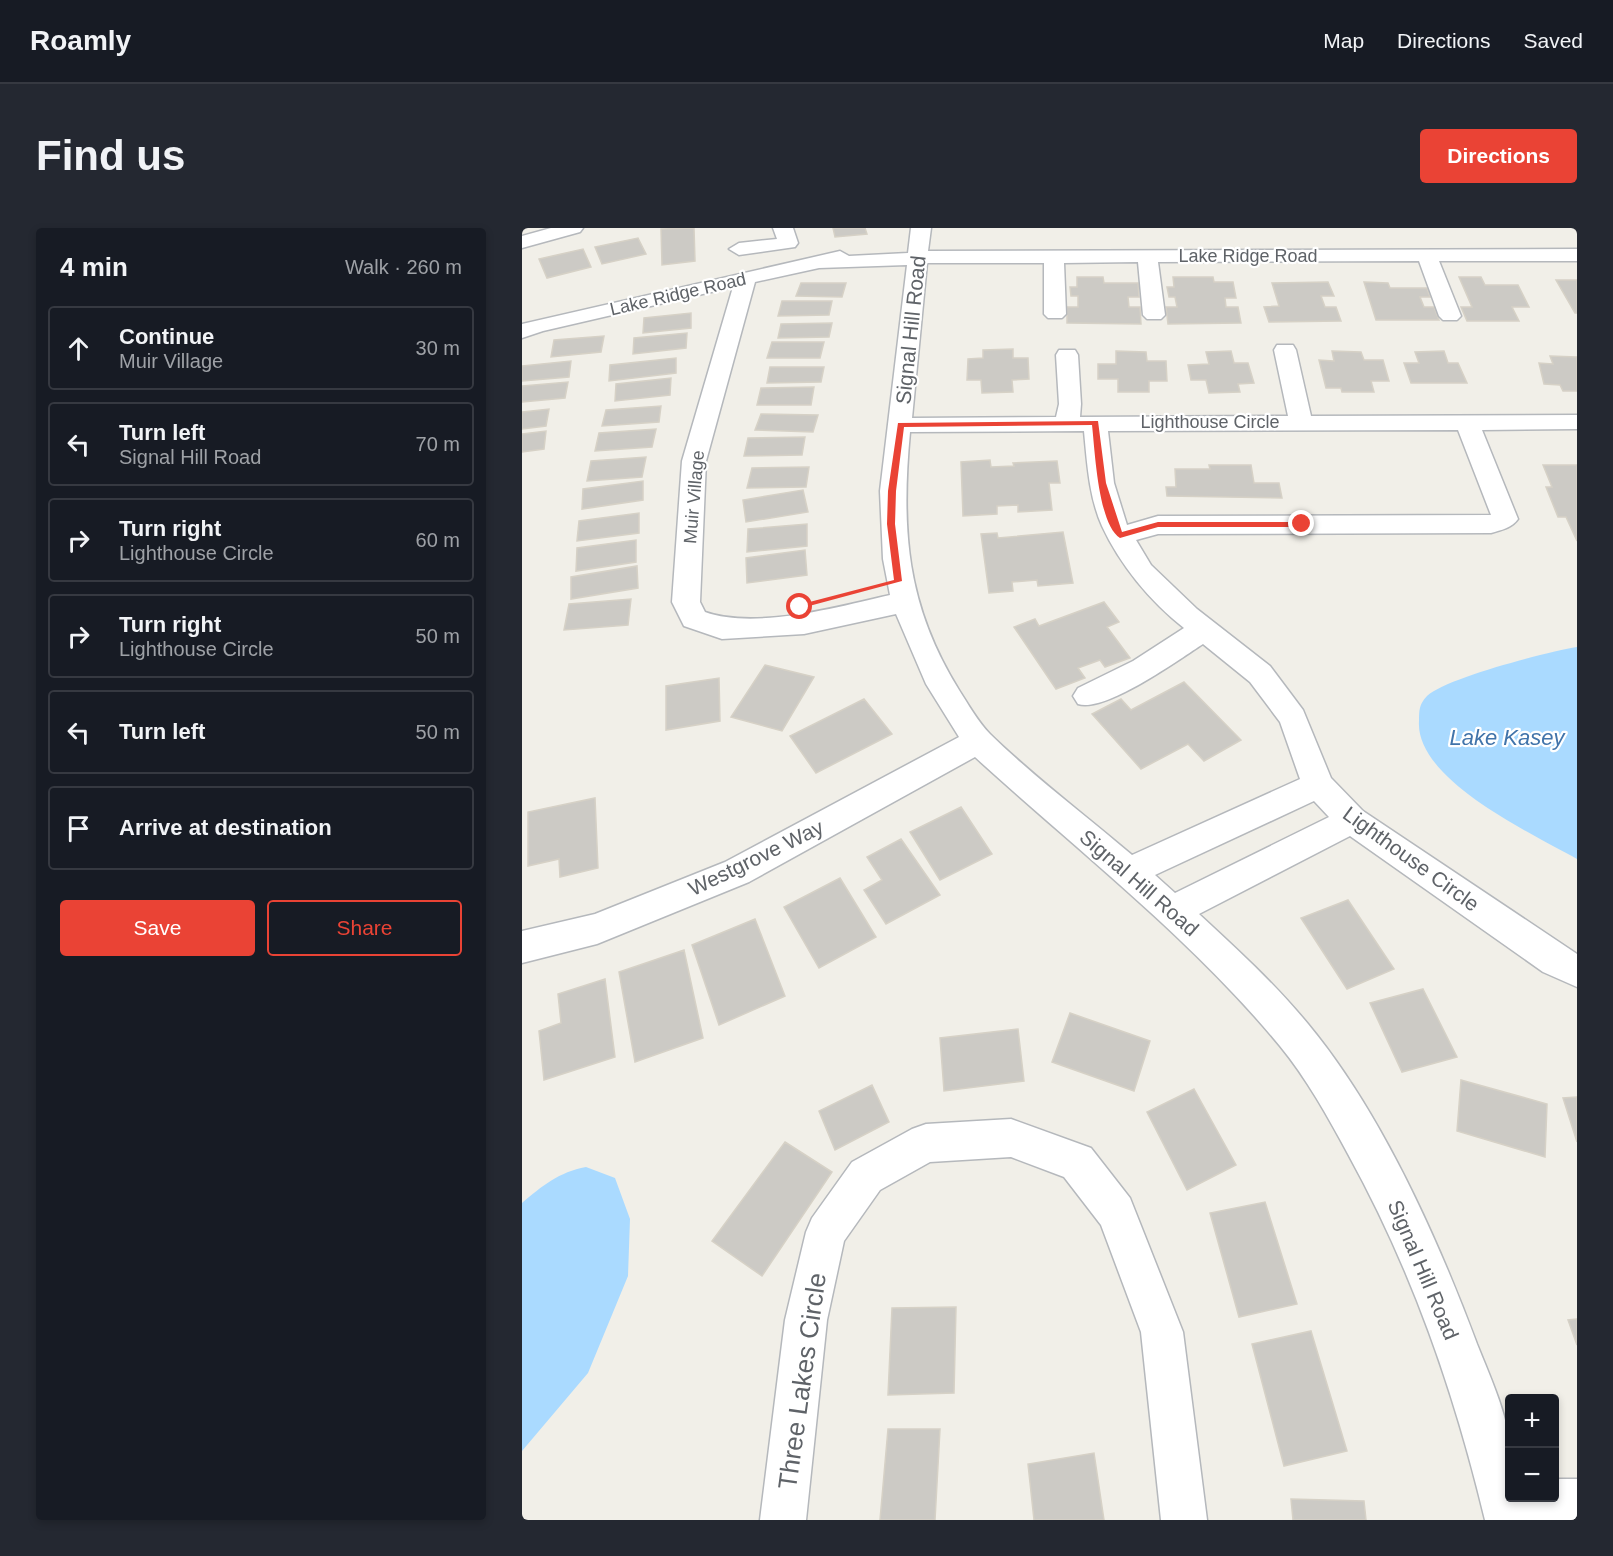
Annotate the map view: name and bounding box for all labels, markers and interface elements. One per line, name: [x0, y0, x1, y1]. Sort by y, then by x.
text: Roamly: [30, 25, 131, 56]
text: Map: [1323, 29, 1364, 52]
text: Directions: [1397, 29, 1490, 52]
text: Saved: [1523, 29, 1583, 52]
button: Directions: [1420, 129, 1577, 183]
text: Find us: [36, 132, 185, 179]
street label: Lake Ridge Road: [1178, 246, 1318, 266]
text: 4 min: [60, 252, 128, 282]
street label: Signal Hill Road: [891, 254, 930, 405]
text: Walk · 260 m: [345, 256, 462, 278]
street label: Lake Ridge Road: [608, 269, 748, 319]
text: Continue: [119, 324, 214, 349]
icon: ahead: [62, 332, 95, 365]
text: 30 m: [416, 337, 460, 359]
text: Muir Village: [119, 350, 223, 372]
street label: Lighthouse Circle: [1140, 412, 1280, 432]
text: Turn left: [119, 420, 205, 445]
icon: left: [62, 428, 95, 461]
text: 70 m: [416, 433, 460, 455]
text: Signal Hill Road: [119, 446, 261, 468]
street label: Muir Village: [680, 449, 708, 545]
route end: [1288, 510, 1314, 536]
text: Turn right: [119, 516, 221, 541]
icon: right: [62, 524, 95, 557]
text: 60 m: [416, 529, 460, 551]
text: Lighthouse Circle: [119, 542, 274, 564]
route start: [786, 593, 812, 619]
text: Turn right: [119, 612, 221, 637]
icon: right: [62, 620, 95, 653]
text: 50 m: [416, 625, 460, 647]
text: Lighthouse Circle: [119, 638, 274, 660]
icon: left: [62, 716, 95, 749]
text: Turn left: [119, 719, 205, 744]
text: 50 m: [416, 721, 460, 743]
water label: Lake Kasey: [1450, 725, 1566, 750]
street label: Lighthouse Circle: [1339, 802, 1484, 916]
icon: arrive: [62, 812, 95, 845]
text: Arrive at destination: [119, 815, 332, 840]
street label: Westgrove Way: [685, 815, 827, 900]
street label: Signal Hill Road: [1075, 825, 1203, 940]
button: Save: [60, 900, 255, 956]
button: Share: [267, 900, 462, 956]
street label: Signal Hill Road: [1384, 1197, 1463, 1343]
street label: Three Lakes Circle: [772, 1271, 832, 1491]
map controls: [1505, 1394, 1559, 1502]
button: +: [1505, 1394, 1559, 1448]
button: −: [1505, 1448, 1559, 1502]

